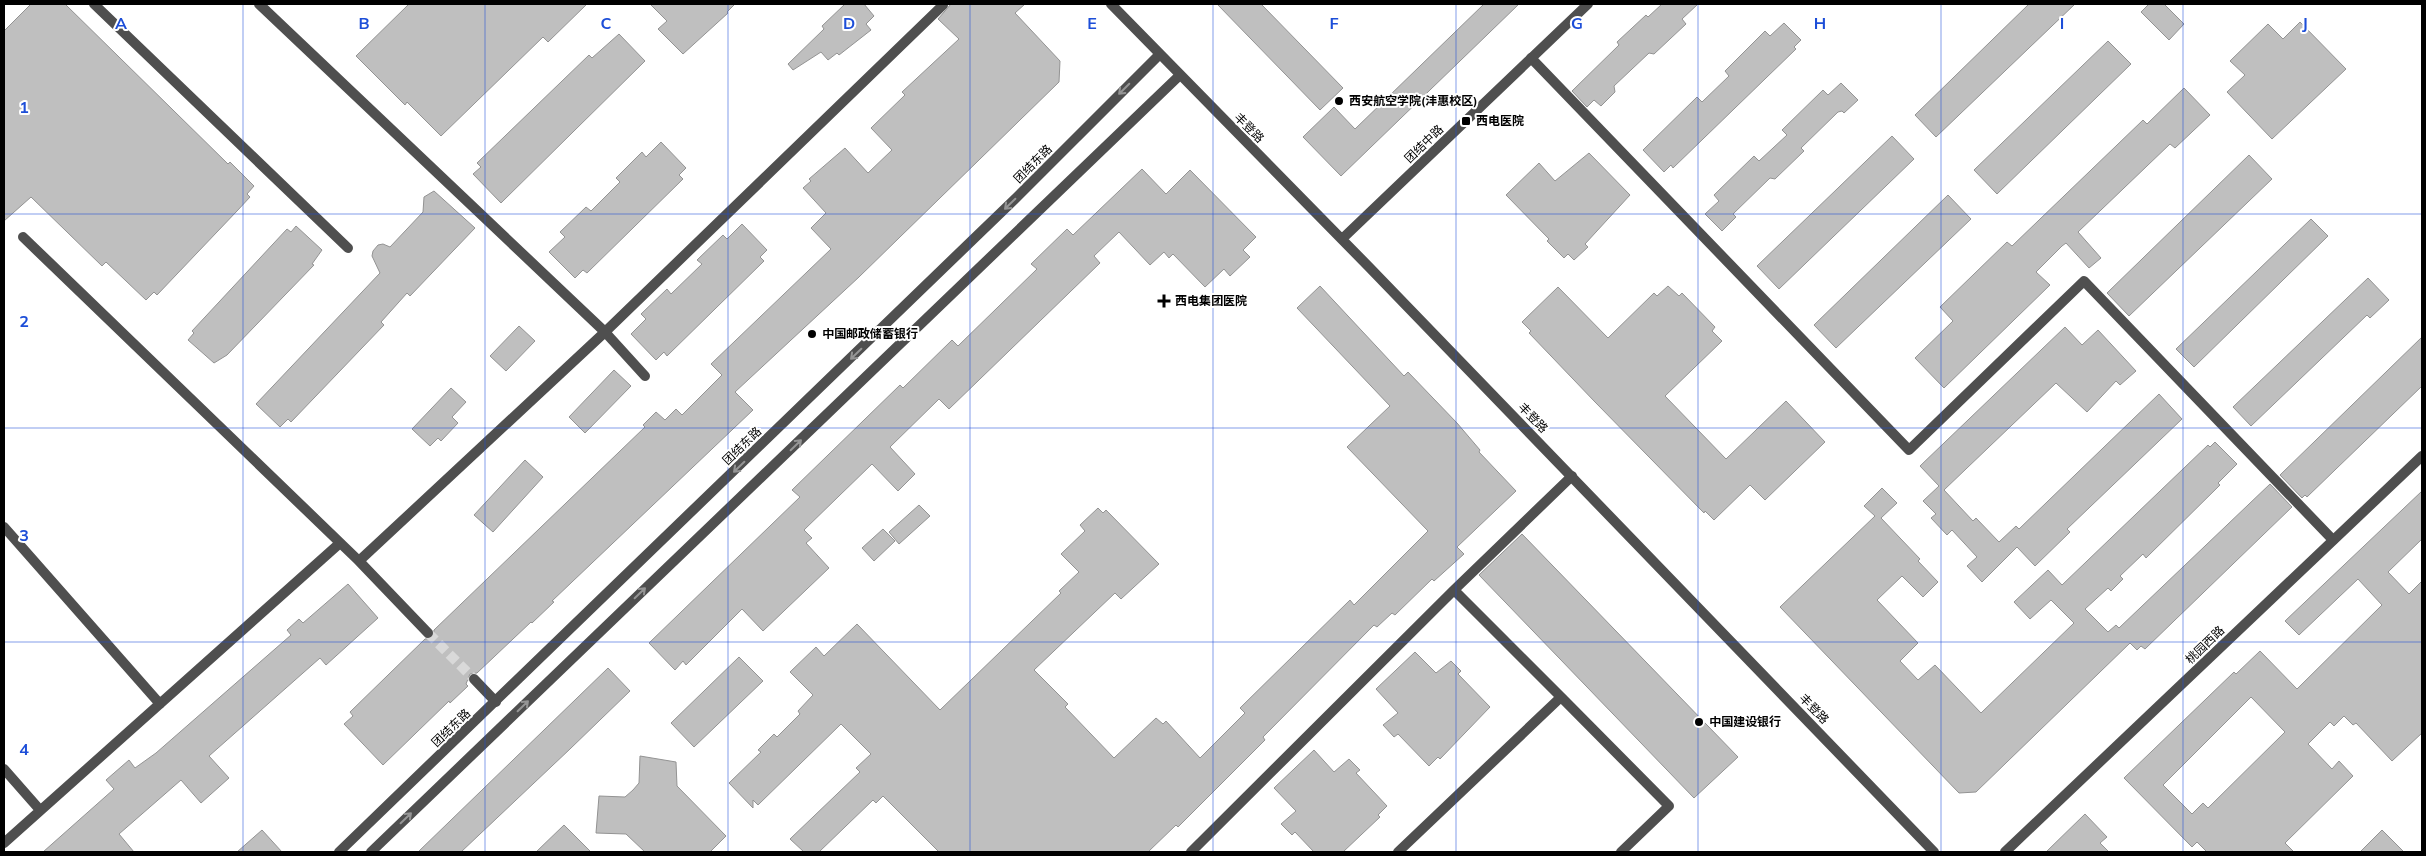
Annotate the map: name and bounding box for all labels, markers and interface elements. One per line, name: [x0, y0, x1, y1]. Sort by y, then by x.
text: A: [115, 13, 127, 33]
text: B: [358, 13, 370, 33]
text: C: [601, 13, 612, 33]
text: D: [843, 13, 855, 33]
text: E: [1087, 13, 1097, 33]
text: F: [1329, 13, 1339, 33]
text: G: [1571, 13, 1583, 33]
text: H: [1814, 13, 1826, 33]
text: I: [2060, 13, 2064, 33]
text: J: [2302, 13, 2308, 33]
one-way arrow: [1118, 83, 1131, 95]
place label: 西安航空学院(沣惠校区): [1349, 93, 1478, 108]
marker: 西安航空学院(沣惠校区): [1333, 95, 1345, 107]
text: 1: [19, 97, 29, 117]
street label: 丰登路: [1231, 110, 1267, 146]
place label: 西电医院: [1476, 113, 1524, 128]
marker: 西电医院: [1460, 115, 1472, 127]
street label: 团结中路: [1401, 122, 1446, 166]
street label: 团结东路: [1010, 141, 1055, 186]
one-way arrow: [1004, 198, 1016, 210]
place label: 西电集团医院: [1175, 293, 1247, 308]
marker: 西电集团医院: [1157, 294, 1171, 308]
text: 2: [19, 311, 29, 331]
place label: 中国邮政储蓄银行: [822, 326, 918, 341]
marker: 中国邮政储蓄银行: [806, 328, 818, 340]
one-way arrow: [849, 348, 862, 360]
street label: 丰登路: [1515, 399, 1551, 436]
street label: 团结东路: [719, 424, 764, 468]
one-way arrow: [789, 439, 802, 451]
one-way arrow: [733, 461, 745, 473]
text: 3: [19, 525, 29, 545]
one-way arrow: [634, 588, 646, 600]
street label: 桃园西路: [2182, 623, 2227, 667]
street label: 丰登路: [1796, 690, 1832, 727]
one-way arrow: [517, 700, 529, 712]
street label: 团结东路: [428, 706, 473, 750]
place label: 中国建设银行: [1709, 714, 1781, 729]
marker: 中国建设银行: [1693, 716, 1705, 728]
text: 4: [19, 739, 29, 759]
one-way arrow: [400, 812, 412, 825]

